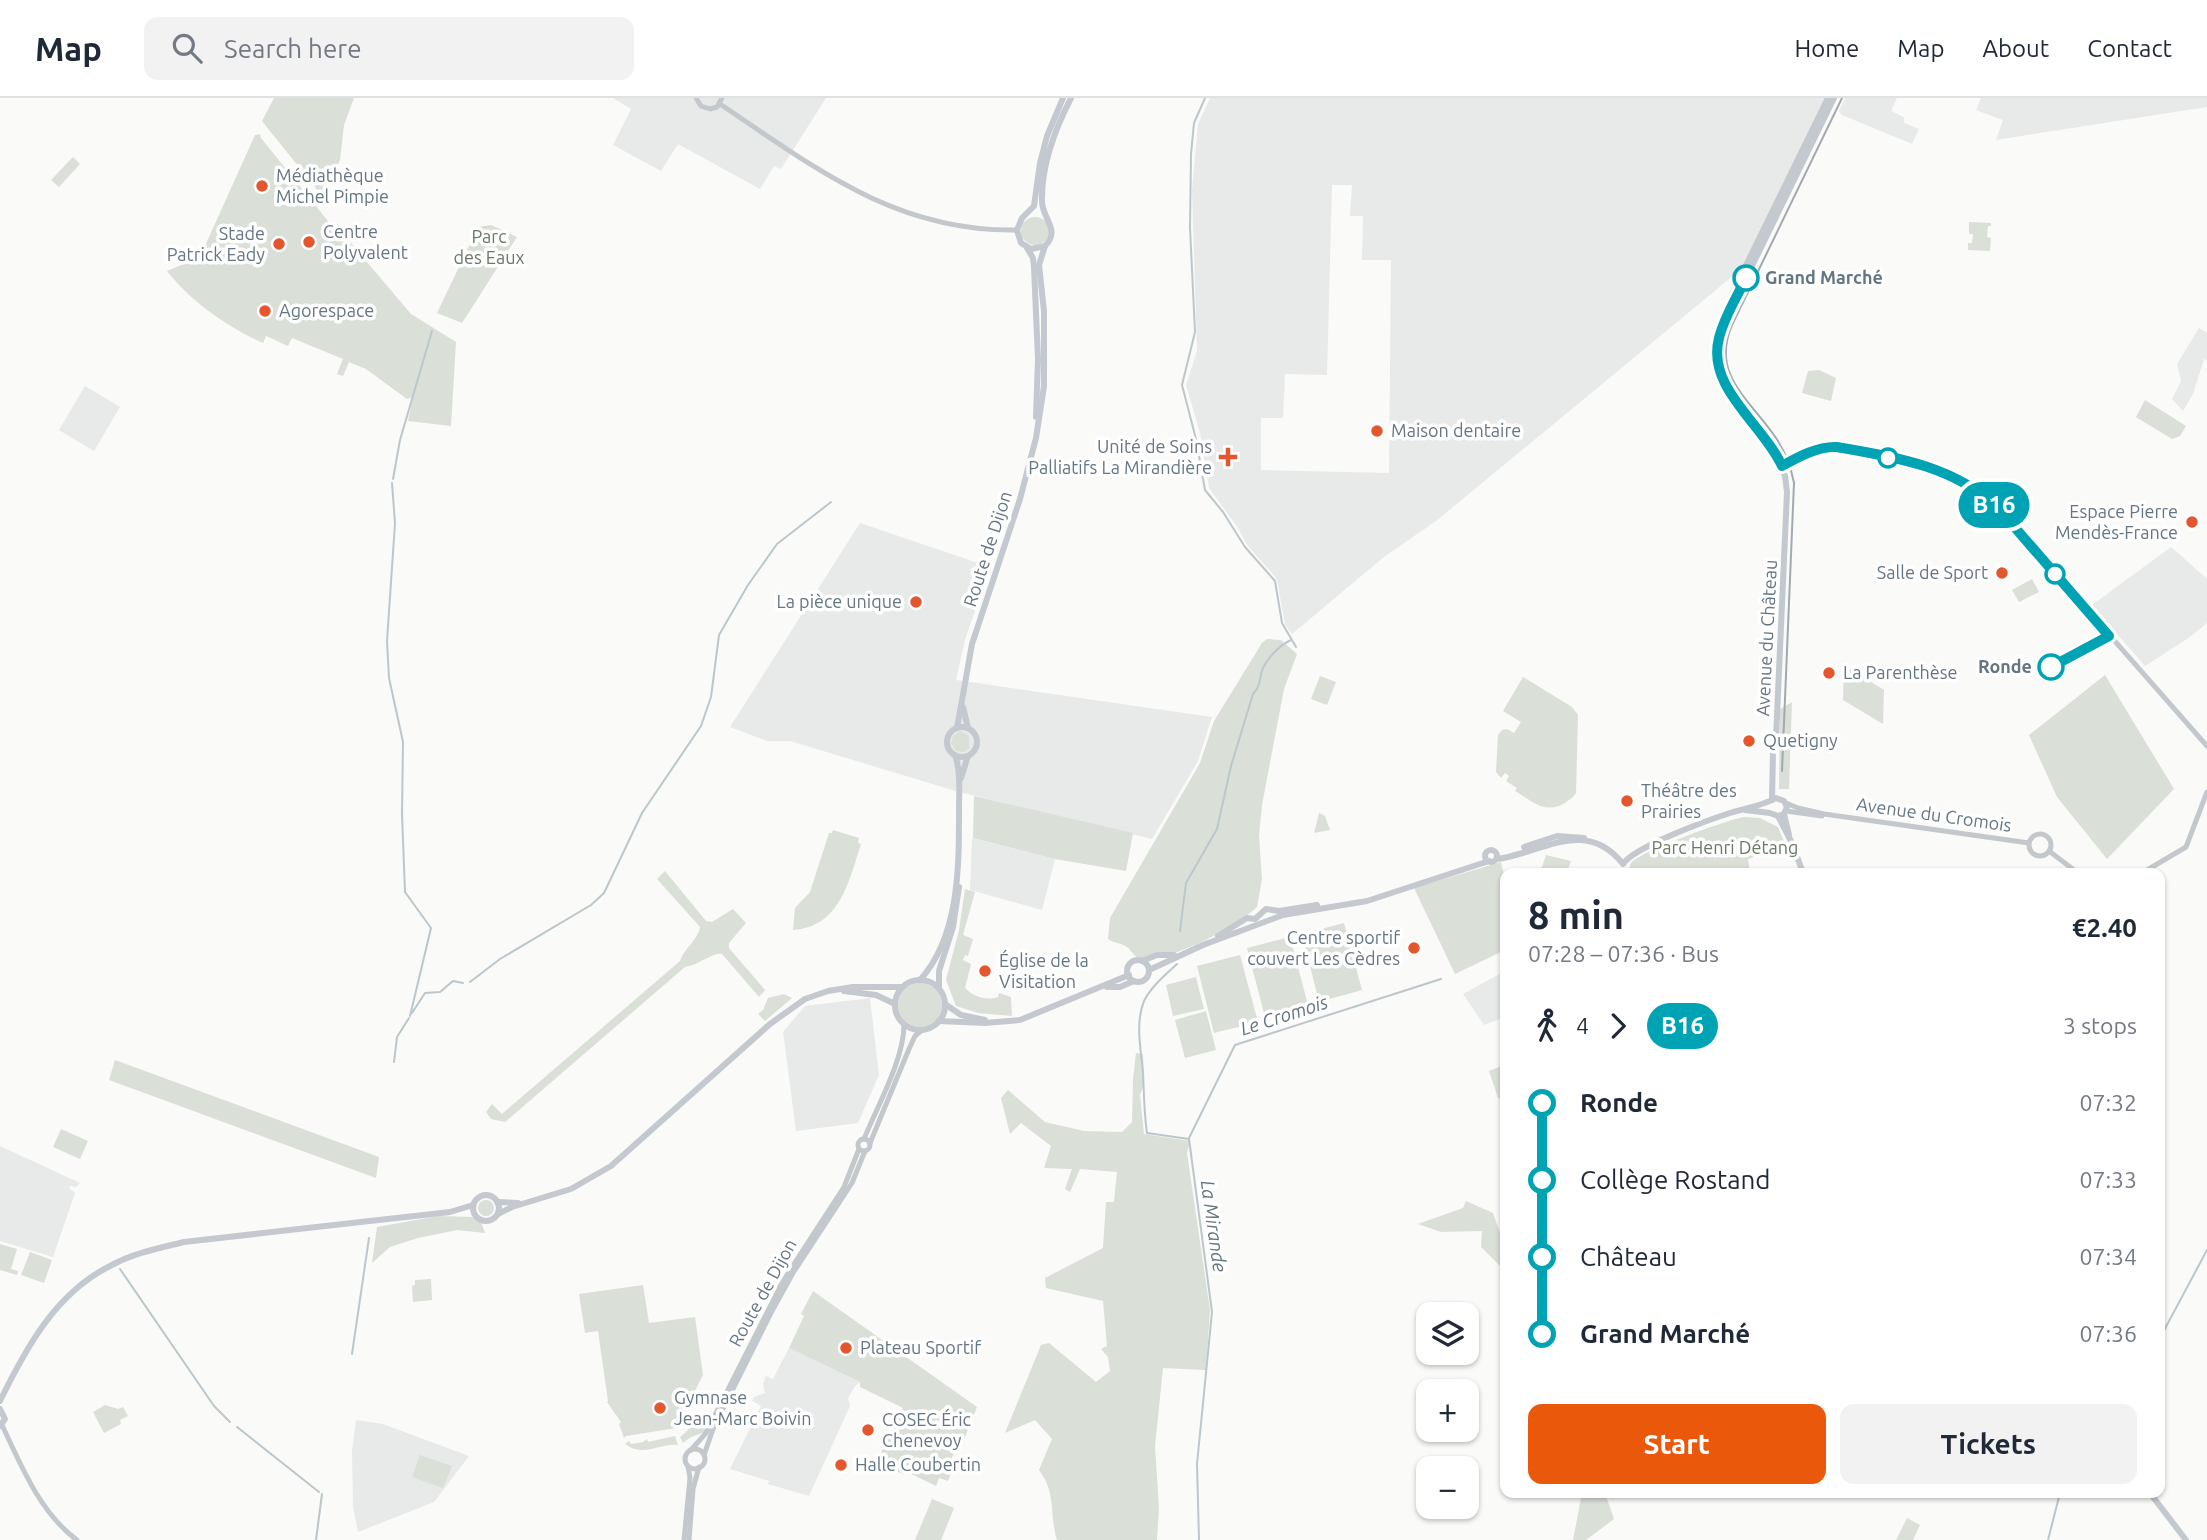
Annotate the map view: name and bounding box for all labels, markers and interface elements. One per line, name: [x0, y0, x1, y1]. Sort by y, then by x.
search box: [144, 17, 634, 80]
icon: search: [168, 29, 206, 67]
text: Map: [35, 30, 102, 67]
text: Search here: [224, 34, 362, 63]
text: Home: [1794, 35, 1859, 62]
text: Map: [1897, 35, 1944, 62]
text: About: [1982, 35, 2049, 62]
text: Contact: [2087, 35, 2172, 62]
place label: Médiathèque Michel Pimpie: [276, 165, 389, 206]
marker: Médiathèque Michel Pimpie: [254, 178, 270, 194]
place label: Centre Polyvalent: [323, 221, 408, 262]
place label: Stade Patrick Eady: [167, 223, 265, 264]
park label: Parc des Eaux: [453, 226, 525, 267]
marker: Centre Polyvalent: [301, 234, 317, 250]
marker: Stade Patrick Eady: [271, 236, 287, 252]
marker: Grand Marché: [1733, 265, 1759, 291]
place label: Grand Marché: [1765, 267, 1883, 287]
place label: Agorespace: [279, 300, 374, 320]
marker: Agorespace: [257, 303, 273, 319]
place label: Maison dentaire: [1391, 420, 1521, 440]
marker: Maison dentaire: [1369, 423, 1385, 439]
place label: Unité de Soins Palliatifs La Mirandière: [1028, 436, 1212, 477]
marker: Unité de Soins Palliatifs La Mirandière: [1218, 447, 1238, 467]
unlabelled marker: [1878, 448, 1898, 468]
line badge: B16: [1954, 482, 2034, 528]
street label: Route de Dijon: [959, 489, 1015, 609]
text: B16: [1973, 491, 2015, 518]
place label: Espace Pierre Mendès-France: [2055, 501, 2178, 542]
marker: Espace Pierre Mendès-France: [2184, 514, 2200, 530]
street label: Avenue du Château: [1752, 559, 1780, 717]
place label: Salle de Sport: [1877, 562, 1988, 582]
unlabelled marker: [2045, 564, 2065, 584]
marker: Salle de Sport: [1994, 565, 2010, 581]
place label: La pièce unique: [777, 591, 902, 611]
marker: La pièce unique: [908, 594, 924, 610]
marker: Ronde: [2038, 654, 2064, 680]
place label: Ronde: [1978, 656, 2032, 676]
place label: La Parenthèse: [1843, 662, 1957, 682]
marker: La Parenthèse: [1821, 665, 1837, 681]
place label: Quetigny: [1763, 730, 1838, 751]
marker: Quetigny: [1741, 733, 1757, 749]
place label: Théâtre des Prairies: [1641, 780, 1737, 821]
marker: Théâtre des Prairies: [1619, 793, 1635, 809]
street label: Avenue du Cromois: [1855, 793, 2013, 835]
park label: Parc Henri Détang: [1652, 837, 1798, 857]
text: 8 min: [1528, 894, 1624, 936]
text: €2.40: [2072, 913, 2137, 942]
place label: Centre sportif couvert Les Cèdres: [1247, 927, 1400, 968]
marker: Centre sportif couvert Les Cèdres: [1406, 940, 1422, 956]
text: 07:28 – 07:36 · Bus: [1528, 941, 1719, 966]
place label: Église de la Visitation: [999, 949, 1089, 991]
marker: Église de la Visitation: [977, 963, 993, 979]
water label: Le Cromois: [1237, 991, 1331, 1039]
icon: walk: [1528, 1007, 1566, 1045]
icon: forward: [1599, 1007, 1637, 1045]
text: B16: [1661, 1012, 1704, 1039]
text: 4: [1576, 1013, 1589, 1038]
text: 3 stops: [2063, 1013, 2137, 1038]
text: Ronde: [1580, 1088, 1658, 1117]
text: 07:32: [2079, 1090, 2137, 1115]
text: Collège Rostand: [1580, 1165, 1771, 1194]
text: 07:33: [2079, 1167, 2137, 1192]
water label: La Mirande: [1197, 1179, 1231, 1274]
street label: Route de Dijon: [724, 1235, 800, 1350]
text: Château: [1580, 1242, 1677, 1271]
text: 07:34: [2079, 1244, 2137, 1269]
map controls: [1416, 1302, 1479, 1519]
button: layers: [1416, 1302, 1479, 1365]
text: Grand Marché: [1580, 1319, 1750, 1348]
text: 07:36: [2079, 1321, 2137, 1346]
place label: Plateau Sportif: [860, 1337, 981, 1357]
marker: Plateau Sportif: [838, 1340, 854, 1356]
button: +: [1416, 1379, 1479, 1442]
place label: Gymnase Jean-Marc Boivin: [674, 1387, 811, 1428]
marker: Gymnase Jean-Marc Boivin: [652, 1400, 668, 1416]
button: Start: [1528, 1404, 1826, 1484]
button: Tickets: [1840, 1404, 2137, 1484]
place label: COSEC Éric Chenevoy: [882, 1408, 971, 1450]
marker: COSEC Éric Chenevoy: [860, 1422, 876, 1438]
place label: Halle Coubertin: [855, 1454, 981, 1474]
button: −: [1416, 1456, 1479, 1519]
marker: Halle Coubertin: [833, 1457, 849, 1473]

